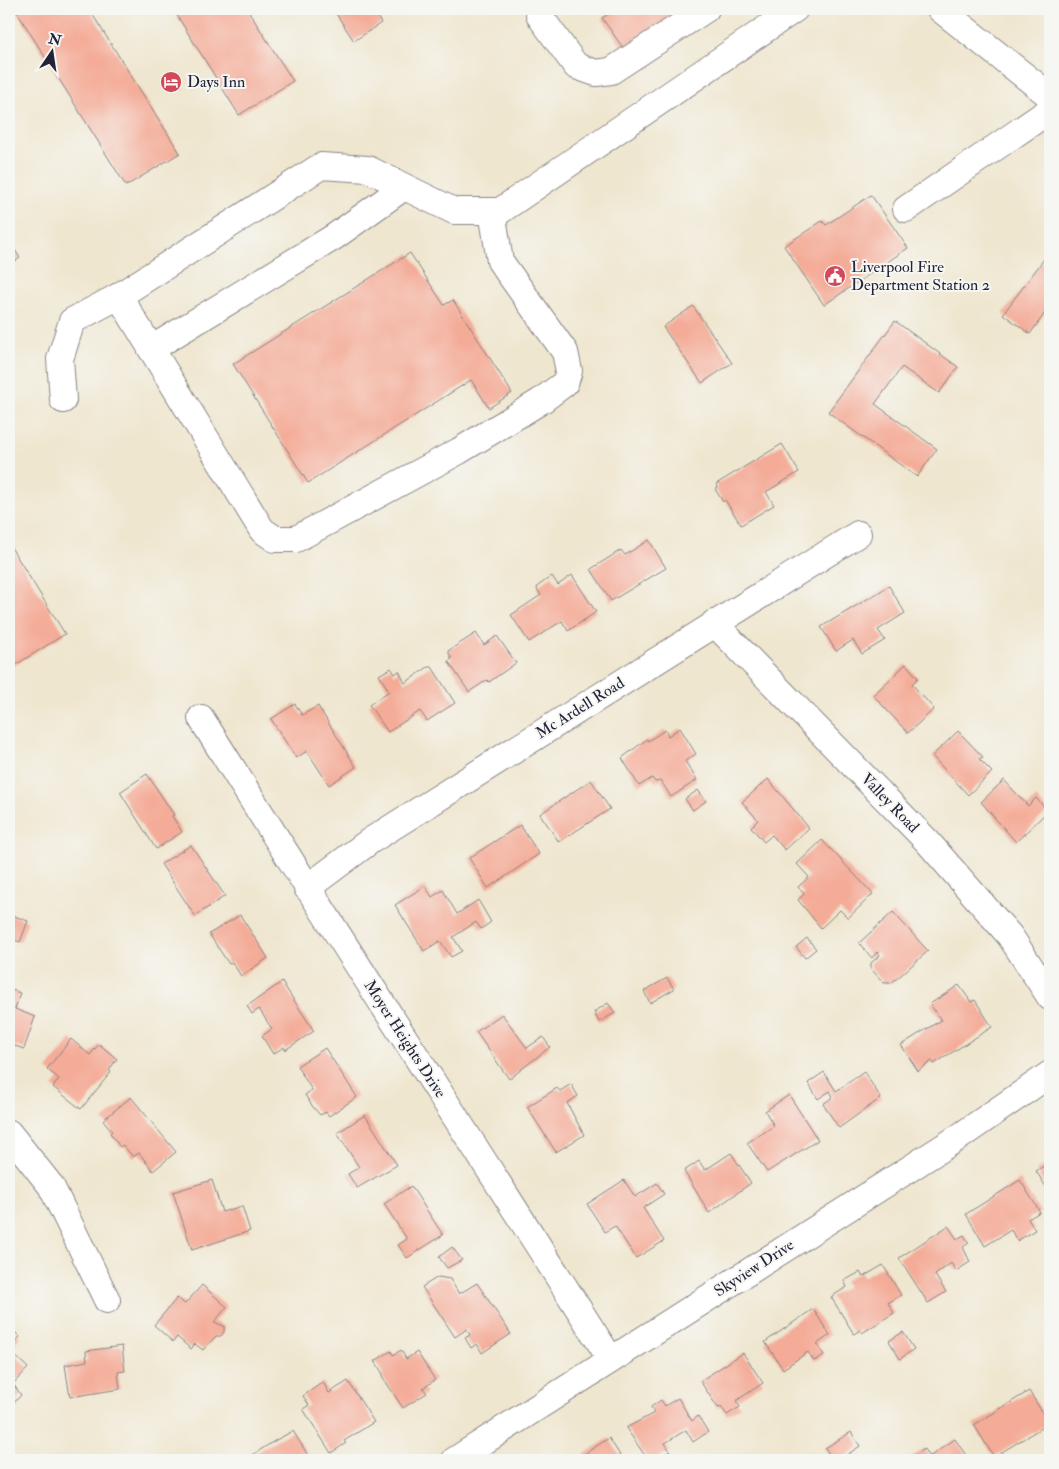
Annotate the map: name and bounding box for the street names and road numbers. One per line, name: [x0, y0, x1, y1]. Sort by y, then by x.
street label: Mc Ardell Road: [532, 673, 628, 743]
street label: Valley Road: [857, 769, 923, 837]
street label: Moyer Heights Drive: [359, 976, 451, 1102]
street label: Skyview Drive: [710, 1235, 798, 1301]

